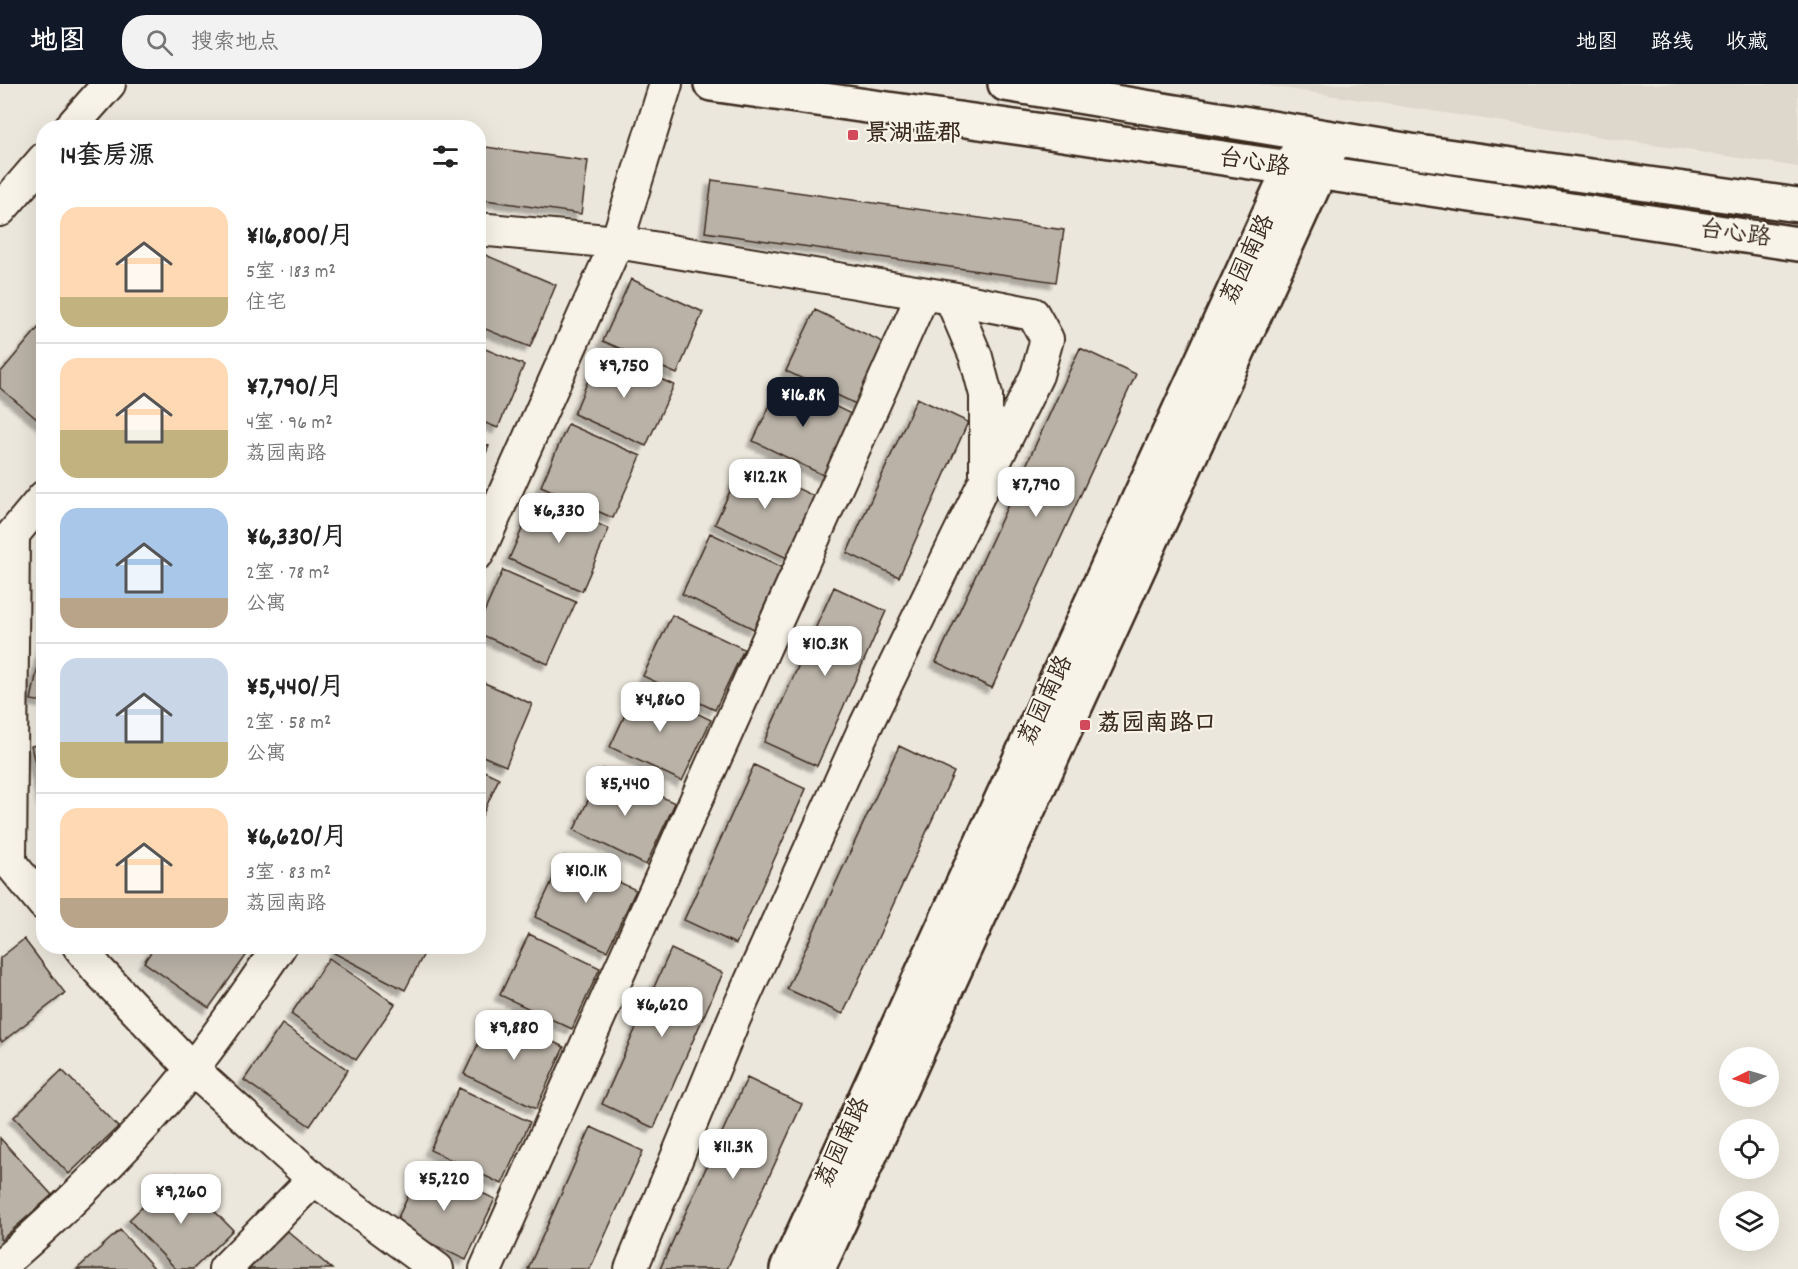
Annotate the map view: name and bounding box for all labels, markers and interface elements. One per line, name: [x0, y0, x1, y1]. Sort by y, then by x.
search box: [122, 15, 542, 69]
text: 地图: [30, 24, 86, 64]
icon: search: [143, 26, 176, 59]
text: 搜索地点: [191, 28, 279, 59]
text: 地图: [1576, 29, 1618, 59]
text: 路线: [1651, 29, 1693, 59]
text: 收藏: [1726, 29, 1768, 59]
place label: 景湖蓝郡: [865, 118, 961, 152]
marker: 景湖蓝郡: [846, 128, 860, 142]
text: 14套房源: [60, 139, 154, 176]
icon: filters: [429, 140, 462, 173]
street label: 台心路: [1216, 142, 1292, 186]
street label: 荔园南路: [1213, 209, 1285, 311]
street label: 台心路: [1697, 213, 1773, 257]
text: ¥16,800/月: [246, 219, 354, 256]
icon: home: [108, 231, 180, 303]
text: 5室 · 183 m²: [246, 259, 336, 287]
text: 住宅: [246, 290, 286, 318]
pin: ¥9,750: [575, 348, 673, 399]
text: ¥9,750: [599, 353, 649, 381]
text: ¥7,790/月: [246, 370, 343, 407]
pin: ¥16.8K: [754, 377, 852, 428]
icon: home: [108, 382, 180, 454]
text: ¥16.8K: [781, 382, 825, 410]
text: 4室 · 96 m²: [246, 410, 333, 438]
text: 荔园南路: [246, 441, 326, 469]
pin: ¥12.2K: [716, 459, 814, 510]
text: ¥12.2K: [743, 464, 787, 492]
pin: ¥7,790: [987, 467, 1085, 518]
text: ¥7,790: [1012, 472, 1060, 500]
pin: ¥6,330: [510, 493, 608, 544]
text: ¥6,330: [533, 498, 585, 526]
text: ¥6,330/月: [246, 520, 347, 557]
icon: home: [108, 532, 180, 604]
text: 2室 · 78 m²: [246, 560, 330, 588]
text: 公寓: [246, 591, 286, 619]
pin: ¥10.3K: [776, 626, 874, 677]
text: ¥10.3K: [802, 631, 848, 659]
street label: 荔园南路: [1011, 650, 1083, 752]
text: ¥5,440/月: [246, 670, 345, 707]
icon: home: [108, 682, 180, 754]
pin: ¥4,860: [611, 682, 709, 733]
text: ¥4,860: [635, 687, 685, 715]
place label: 荔园南路口: [1097, 708, 1217, 742]
text: 2室 · 58 m²: [246, 710, 331, 738]
marker: 荔园南路口: [1078, 718, 1092, 732]
text: 公寓: [246, 741, 286, 769]
pin: ¥5,440: [576, 766, 674, 817]
text: ¥5,440: [600, 771, 650, 799]
text: ¥6,620/月: [246, 820, 348, 857]
icon: home: [108, 832, 180, 904]
pin: ¥10.1K: [537, 853, 635, 904]
text: ¥10.1K: [565, 858, 607, 886]
text: 3室 · 83 m²: [246, 860, 331, 888]
text: 荔园南路: [246, 891, 326, 919]
pin: ¥6,620: [613, 987, 711, 1038]
text: ¥6,620: [636, 992, 688, 1020]
pin: ¥9,880: [465, 1010, 563, 1061]
text: ¥9,880: [489, 1015, 539, 1043]
north arrow: [1719, 1047, 1779, 1107]
map controls: [1719, 1047, 1779, 1251]
street label: 荔园南路: [808, 1092, 880, 1194]
button: locate: [1719, 1119, 1779, 1179]
pin: ¥11.3K: [684, 1129, 782, 1180]
text: ¥11.3K: [713, 1134, 753, 1162]
pin: ¥5,220: [395, 1161, 493, 1212]
text: ¥5,220: [418, 1166, 470, 1194]
pin: ¥9,260: [132, 1174, 230, 1225]
text: ¥9,260: [155, 1179, 207, 1207]
button: layers: [1719, 1191, 1779, 1251]

